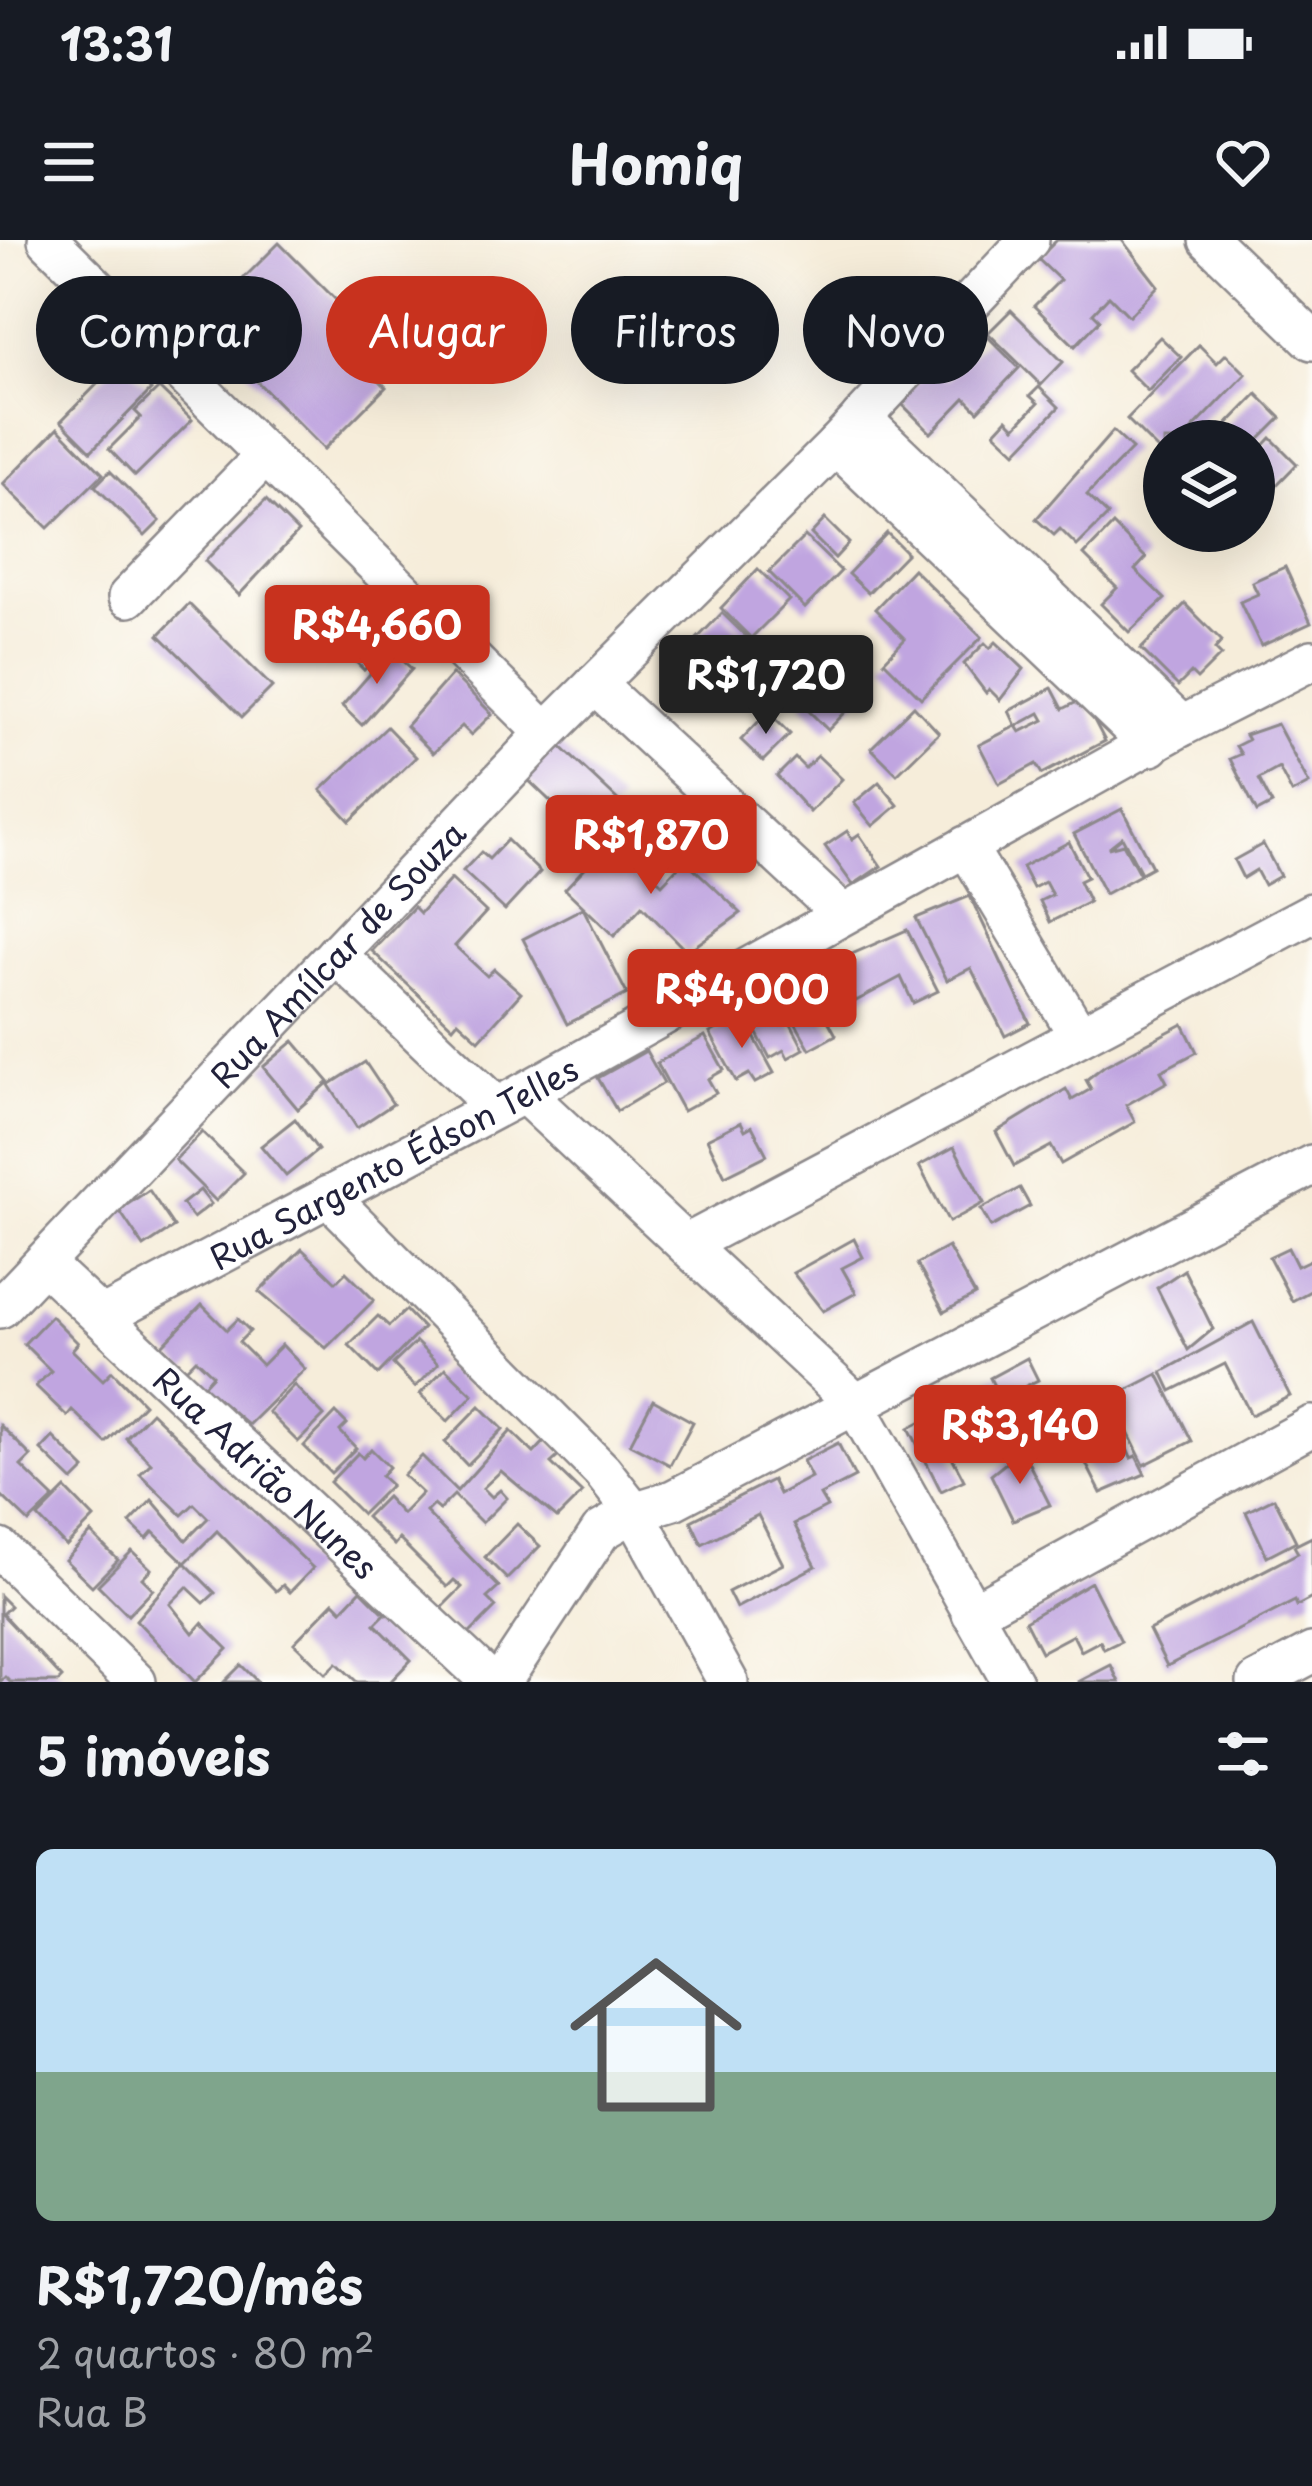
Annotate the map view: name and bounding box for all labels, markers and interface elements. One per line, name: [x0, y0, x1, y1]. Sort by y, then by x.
text: 13:31: [60, 8, 173, 76]
text: Homiq: [569, 122, 743, 203]
icon: menu: [36, 129, 102, 195]
icon: heart: [1210, 129, 1276, 195]
chip: Comprar: [36, 276, 302, 384]
chip: Alugar: [326, 276, 547, 384]
chip: Filtros: [571, 276, 779, 384]
chip: Novo: [803, 276, 988, 384]
map controls: [1143, 420, 1275, 552]
button: layers: [1143, 420, 1275, 552]
pin: R$4,660: [266, 585, 488, 687]
text: R$4,660: [292, 594, 462, 653]
pin: R$1,720: [655, 635, 877, 737]
text: R$1,720: [686, 644, 846, 703]
pin: R$1,870: [540, 795, 762, 897]
text: R$1,870: [573, 804, 729, 863]
street label: Rua Amílcar de Souza: [197, 808, 476, 1098]
pin: R$4,000: [631, 949, 853, 1051]
text: R$4,000: [655, 958, 830, 1017]
street label: Rua Sargento Édson Telles: [200, 1043, 587, 1281]
street label: Rua Adrião Nunes: [143, 1354, 390, 1590]
pin: R$3,140: [909, 1385, 1131, 1487]
text: R$3,140: [941, 1394, 1099, 1453]
text: 5 imóveis: [36, 1716, 271, 1793]
icon: filters: [1210, 1721, 1276, 1787]
icon: home: [548, 1927, 764, 2143]
text: R$1,720/mês: [36, 2245, 363, 2322]
text: 2 quartos · 80 m²: [36, 2322, 375, 2381]
text: Rua B: [36, 2381, 148, 2440]

